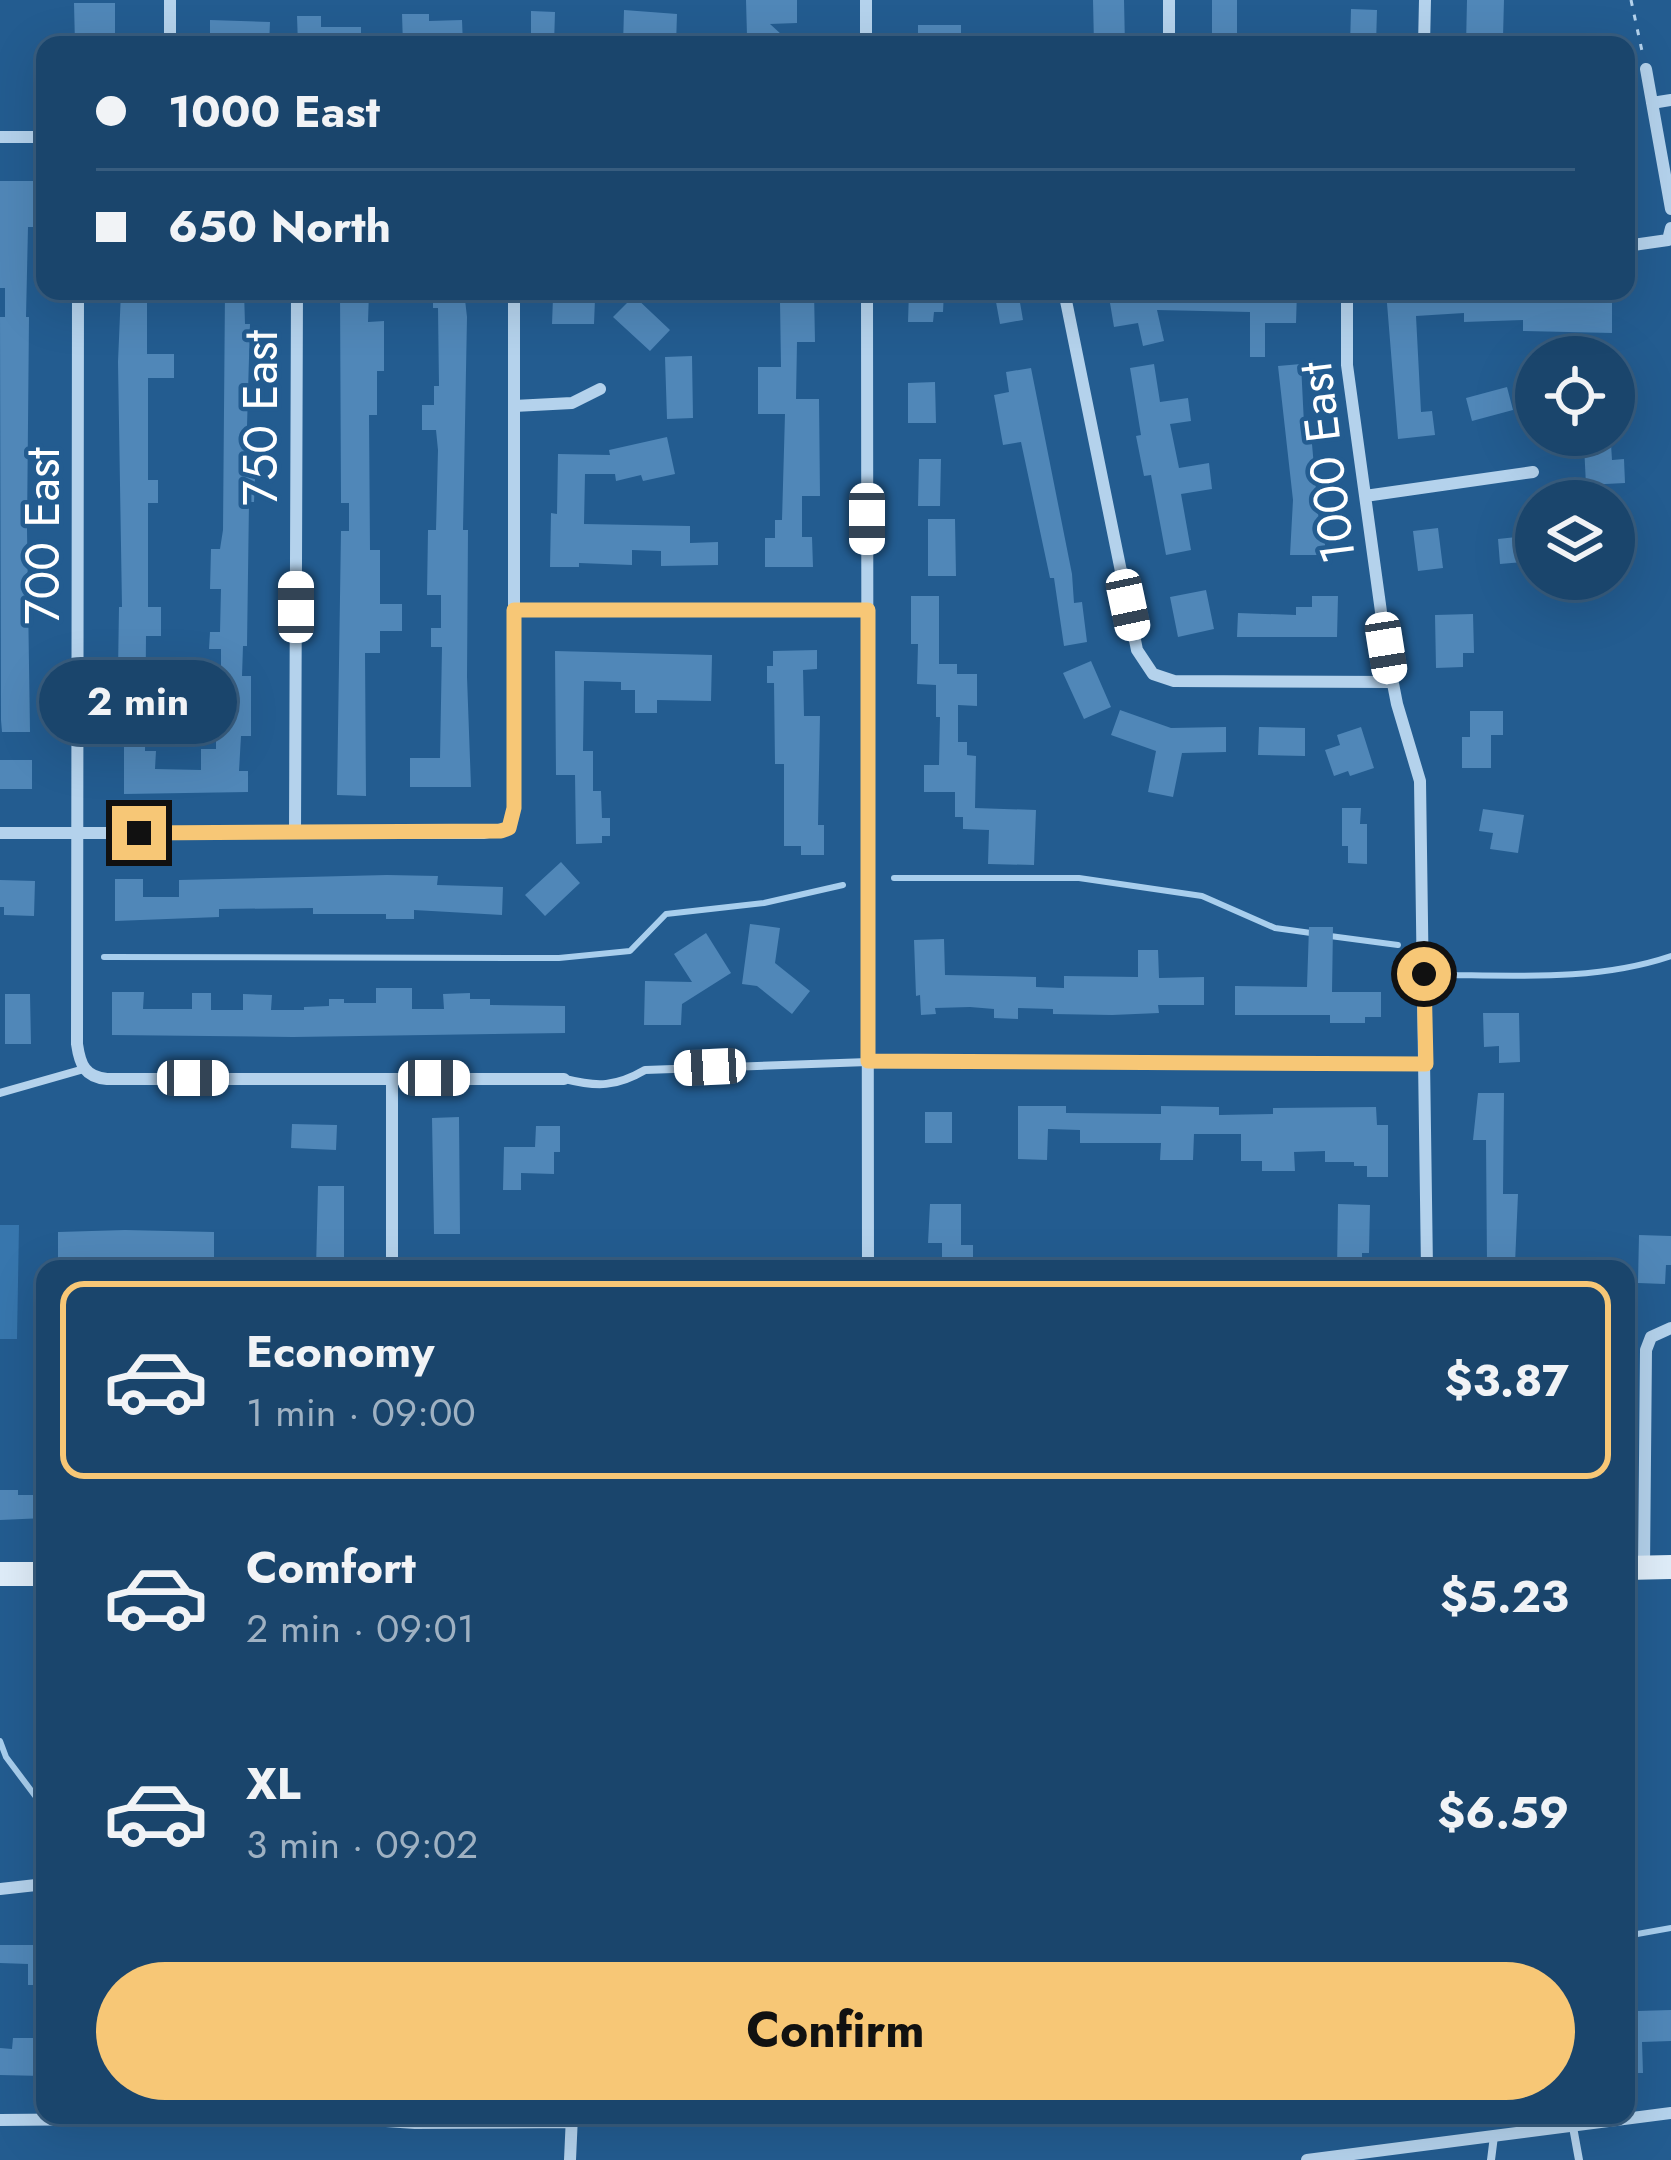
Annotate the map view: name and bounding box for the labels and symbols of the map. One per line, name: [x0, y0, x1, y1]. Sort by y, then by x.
street label: 750 East: [226, 330, 295, 506]
street label: 1000 East: [1280, 358, 1373, 568]
street label: 700 East: [8, 447, 77, 625]
car: [849, 483, 885, 555]
car: [1103, 566, 1153, 644]
car: [278, 571, 314, 643]
car: [1363, 610, 1409, 686]
callout: 2 min: [40, 659, 238, 743]
route end: [112, 806, 166, 860]
route start: [1397, 947, 1451, 1001]
car: [673, 1047, 747, 1087]
car: [157, 1060, 229, 1096]
car: [398, 1060, 470, 1096]

